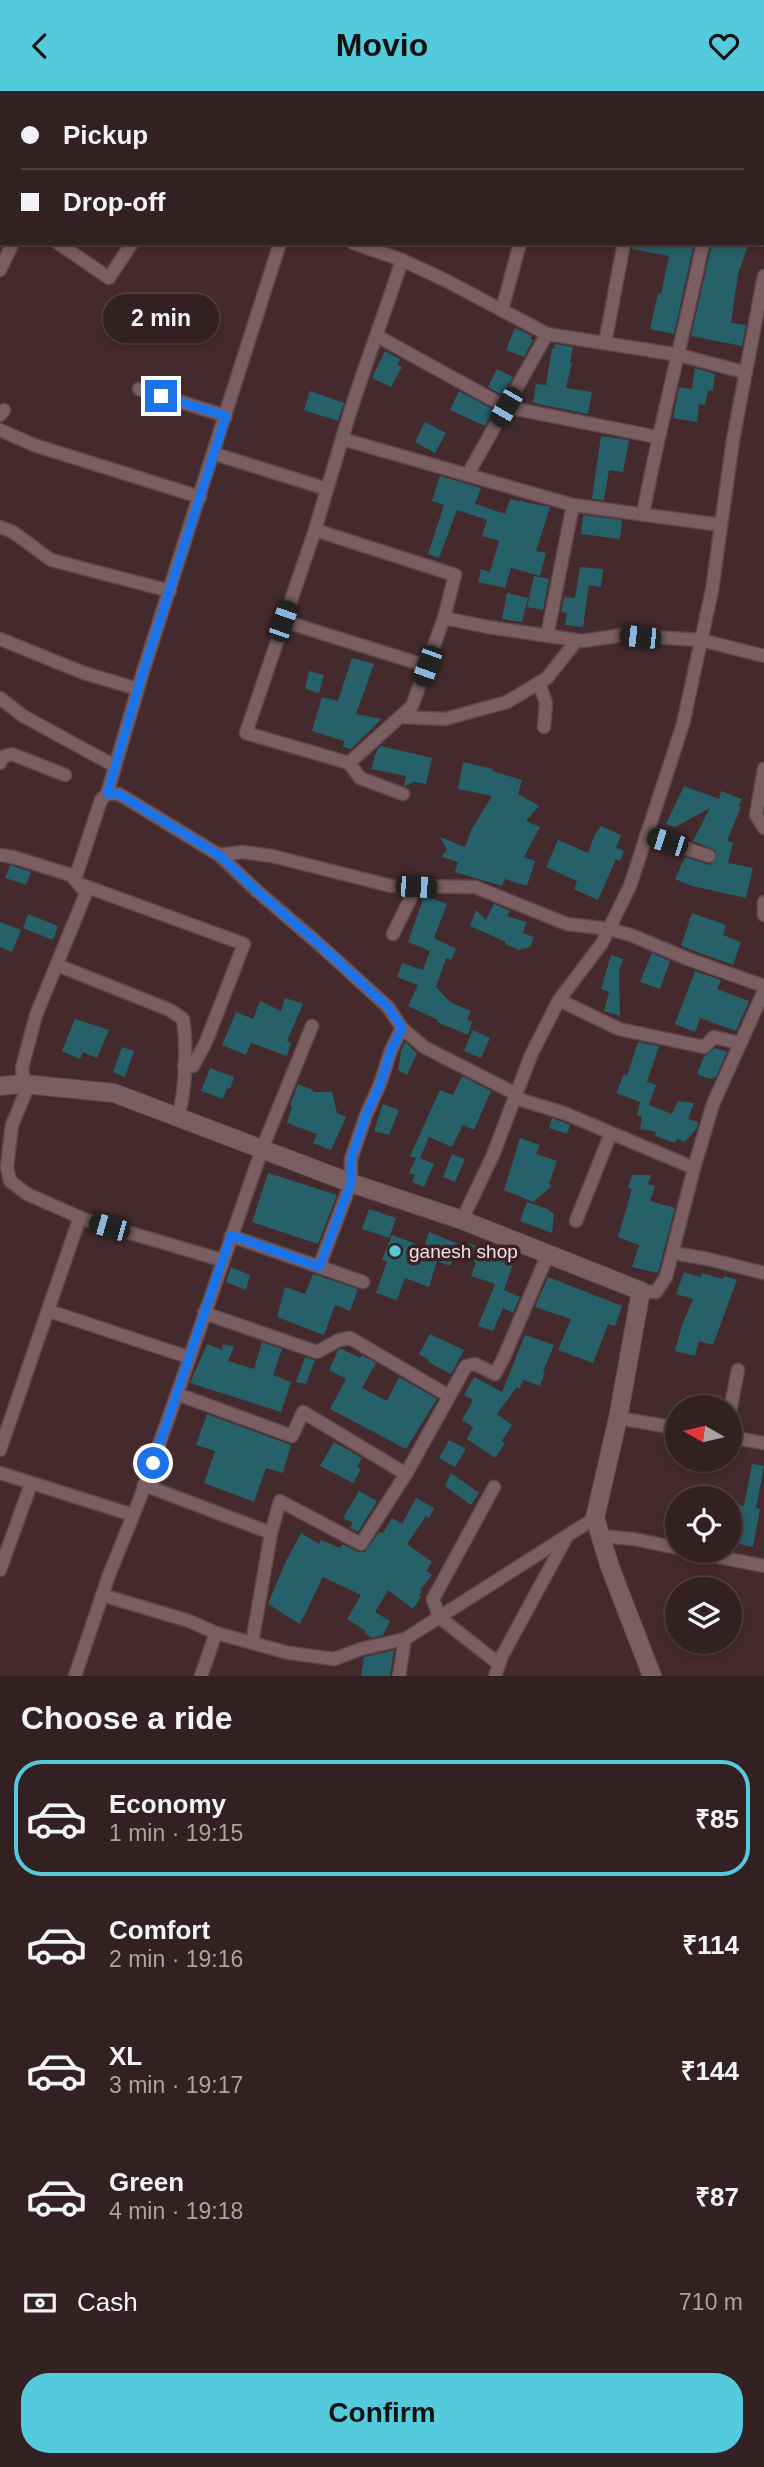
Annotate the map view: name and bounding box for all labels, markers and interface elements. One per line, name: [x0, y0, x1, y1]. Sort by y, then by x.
icon: back: [21, 27, 59, 65]
text: Movio: [336, 27, 428, 63]
icon: heart: [705, 27, 743, 65]
text: Pickup: [63, 120, 148, 150]
text: Drop-off: [63, 187, 166, 217]
callout: 2 min: [103, 295, 219, 343]
text: 2 min: [131, 305, 191, 331]
route end: [145, 380, 177, 412]
car: [487, 384, 526, 430]
car: [267, 598, 300, 644]
car: [619, 624, 662, 650]
car: [410, 643, 445, 689]
car: [644, 826, 691, 858]
car: [395, 876, 438, 898]
car: [86, 1211, 133, 1243]
place label: ganesh shop: [409, 1241, 518, 1262]
marker: ganesh shop: [387, 1243, 403, 1259]
north arrow: [665, 1395, 742, 1472]
map controls: [665, 1395, 742, 1654]
route start: [137, 1447, 169, 1479]
button: locate: [665, 1486, 742, 1563]
button: layers: [665, 1577, 742, 1654]
text: Choose a ride: [21, 1700, 233, 1736]
icon: car: [25, 1787, 88, 1850]
text: Economy: [109, 1789, 226, 1819]
text: ₹85: [695, 1804, 739, 1834]
text: 1 min · 19:15: [109, 1820, 243, 1846]
icon: car: [25, 1913, 88, 1976]
text: Comfort: [109, 1915, 210, 1945]
text: ₹114: [682, 1930, 739, 1960]
text: 2 min · 19:16: [109, 1946, 243, 1972]
icon: car: [25, 2039, 88, 2102]
text: XL: [109, 2041, 142, 2071]
text: ₹144: [681, 2056, 739, 2086]
text: 3 min · 19:17: [109, 2072, 243, 2098]
icon: car: [25, 2165, 88, 2228]
text: Green: [109, 2167, 184, 2197]
text: ₹87: [695, 2182, 739, 2212]
text: 4 min · 19:18: [109, 2198, 243, 2224]
icon: cash: [21, 2284, 59, 2322]
text: Cash: [77, 2287, 138, 2317]
text: 710 m: [679, 2289, 743, 2315]
button: Confirm: [21, 2373, 743, 2453]

